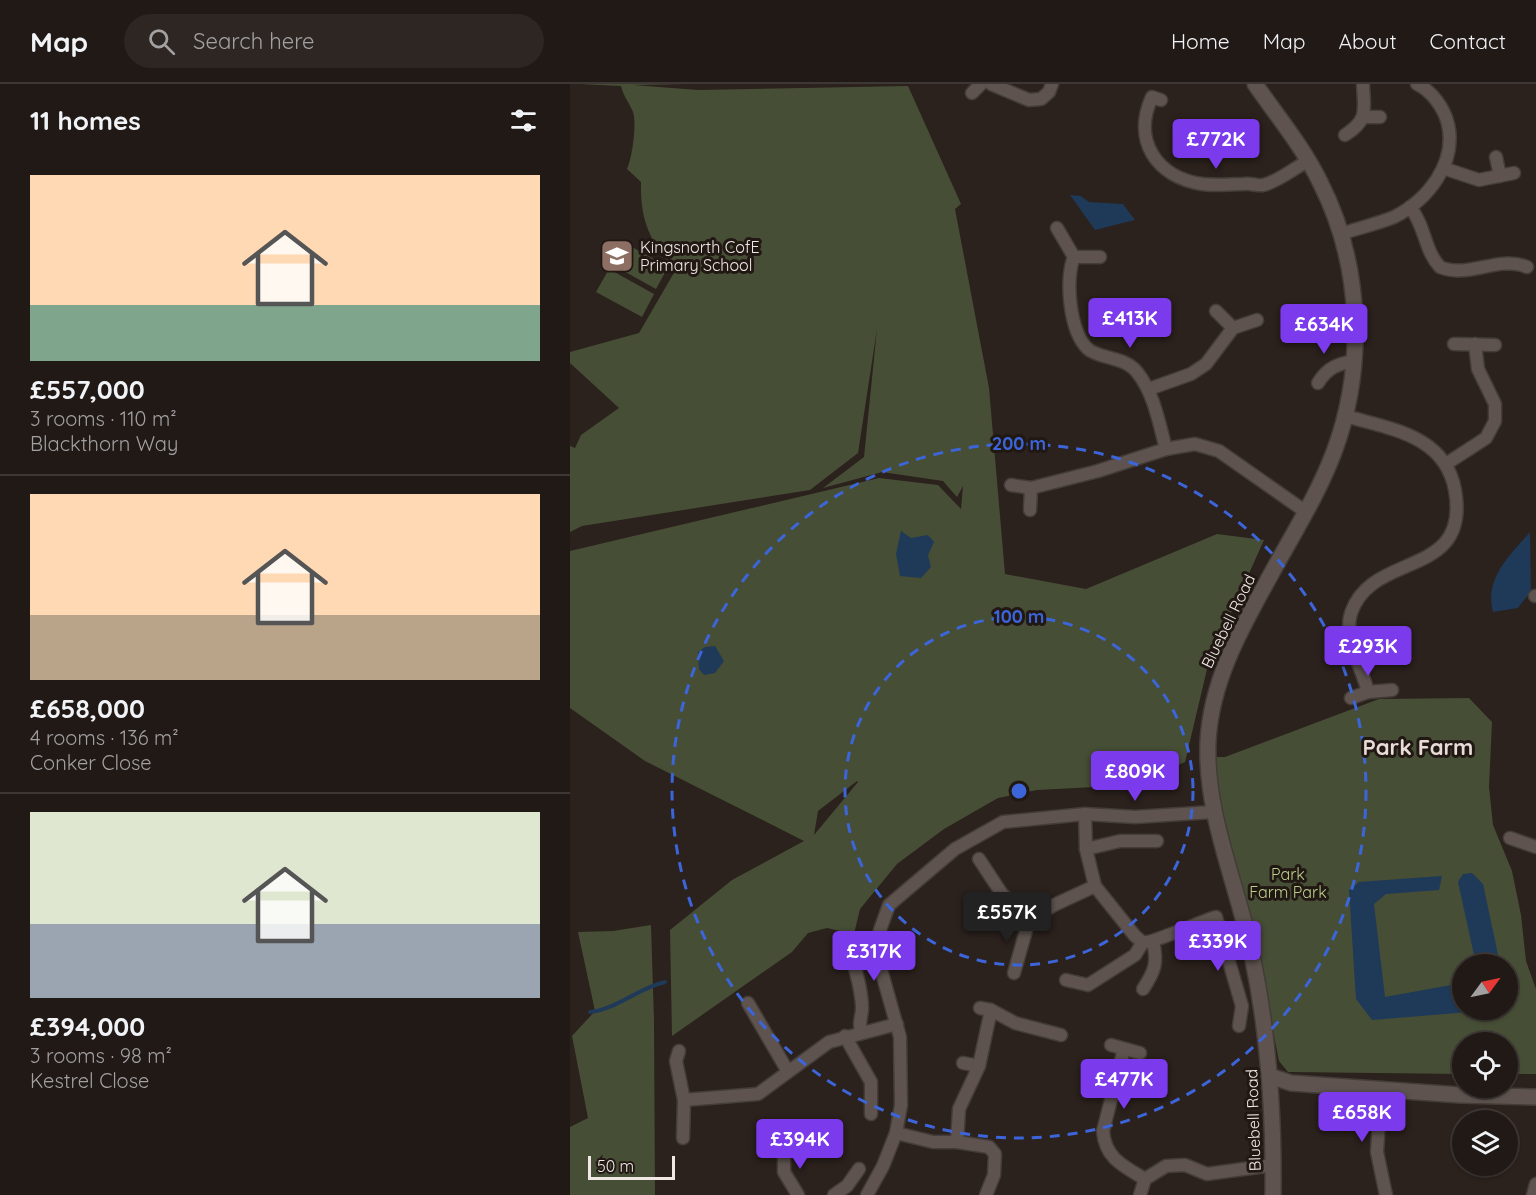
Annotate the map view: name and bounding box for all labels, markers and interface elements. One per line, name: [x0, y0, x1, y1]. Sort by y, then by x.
search box: [124, 14, 544, 68]
text: Map: [30, 24, 88, 59]
icon: search: [145, 25, 178, 58]
text: Search here: [193, 27, 315, 55]
text: Home: [1171, 28, 1230, 54]
text: Map: [1263, 28, 1306, 54]
text: About: [1339, 28, 1397, 54]
text: Contact: [1430, 28, 1506, 54]
text: 11 homes: [30, 104, 141, 137]
icon: filters: [507, 104, 540, 137]
pin: £772K: [1174, 119, 1258, 170]
text: £772K: [1187, 126, 1245, 151]
icon: home: [231, 214, 339, 322]
place label: Kingsnorth CofE Primary School: [640, 237, 760, 275]
school or university icon: Kingsnorth CofE Primary School: [599, 238, 635, 274]
pin: £413K: [1088, 298, 1172, 349]
pin: £634K: [1282, 304, 1366, 355]
text: £413K: [1102, 305, 1158, 330]
text: £634K: [1294, 311, 1354, 336]
text: £557,000: [30, 373, 145, 406]
text: 3 rooms · 110 m²: [30, 406, 177, 431]
text: Blackthorn Way: [30, 431, 178, 456]
text: 200 m: [992, 432, 1046, 455]
icon: home: [231, 533, 339, 641]
street label: Bluebell Road: [1197, 571, 1259, 671]
text: 100 m: [994, 605, 1044, 628]
pin: £293K: [1326, 626, 1410, 677]
text: £293K: [1338, 633, 1398, 658]
text: £658,000: [30, 692, 145, 725]
text: 4 rooms · 136 m²: [30, 725, 179, 750]
district label: Park Farm: [1363, 733, 1473, 761]
text: Conker Close: [30, 750, 152, 775]
pin: £809K: [1093, 751, 1177, 802]
text: £809K: [1105, 758, 1165, 783]
centre of rings: [1009, 781, 1029, 801]
icon: home: [231, 851, 339, 959]
park label: Park Farm Park: [1249, 864, 1327, 902]
pin: £557K: [965, 892, 1049, 943]
text: £557K: [977, 899, 1037, 924]
pin: £339K: [1176, 921, 1260, 972]
text: £339K: [1189, 928, 1247, 953]
pin: £317K: [832, 931, 916, 982]
text: £317K: [846, 938, 902, 963]
north arrow: [1452, 954, 1518, 1020]
map controls: [1452, 954, 1518, 1176]
text: £394,000: [30, 1010, 145, 1043]
button: locate: [1452, 1032, 1518, 1098]
text: 3 rooms · 98 m²: [30, 1043, 172, 1068]
pin: £477K: [1082, 1059, 1166, 1110]
text: £477K: [1095, 1066, 1153, 1091]
text: Kestrel Close: [30, 1068, 149, 1093]
street label: Bluebell Road: [1241, 1069, 1265, 1171]
pin: £658K: [1320, 1092, 1404, 1143]
text: £658K: [1332, 1099, 1392, 1124]
button: layers: [1452, 1110, 1518, 1176]
pin: £394K: [758, 1119, 842, 1170]
text: £394K: [770, 1126, 830, 1151]
scale bar: [588, 1153, 675, 1180]
text: 50 m: [597, 1156, 634, 1176]

